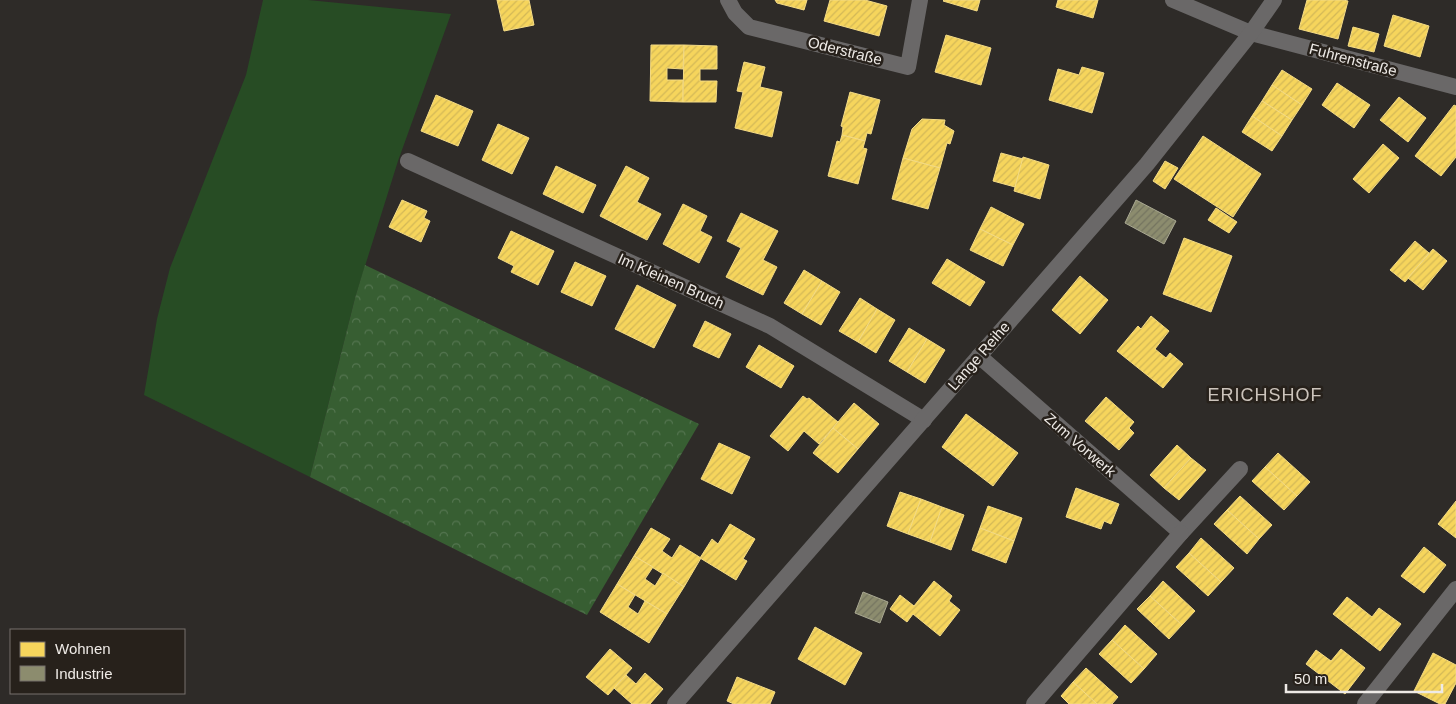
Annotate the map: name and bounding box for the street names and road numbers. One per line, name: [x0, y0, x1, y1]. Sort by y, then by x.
street label: Oderstraße: [806, 33, 884, 68]
street label: Fuhrenstraße: [1307, 40, 1399, 79]
street label: Im Kleinen Bruch: [616, 250, 727, 312]
street label: Lange Reihe: [944, 318, 1013, 393]
street label: Zum Vorwerk: [1041, 409, 1120, 480]

